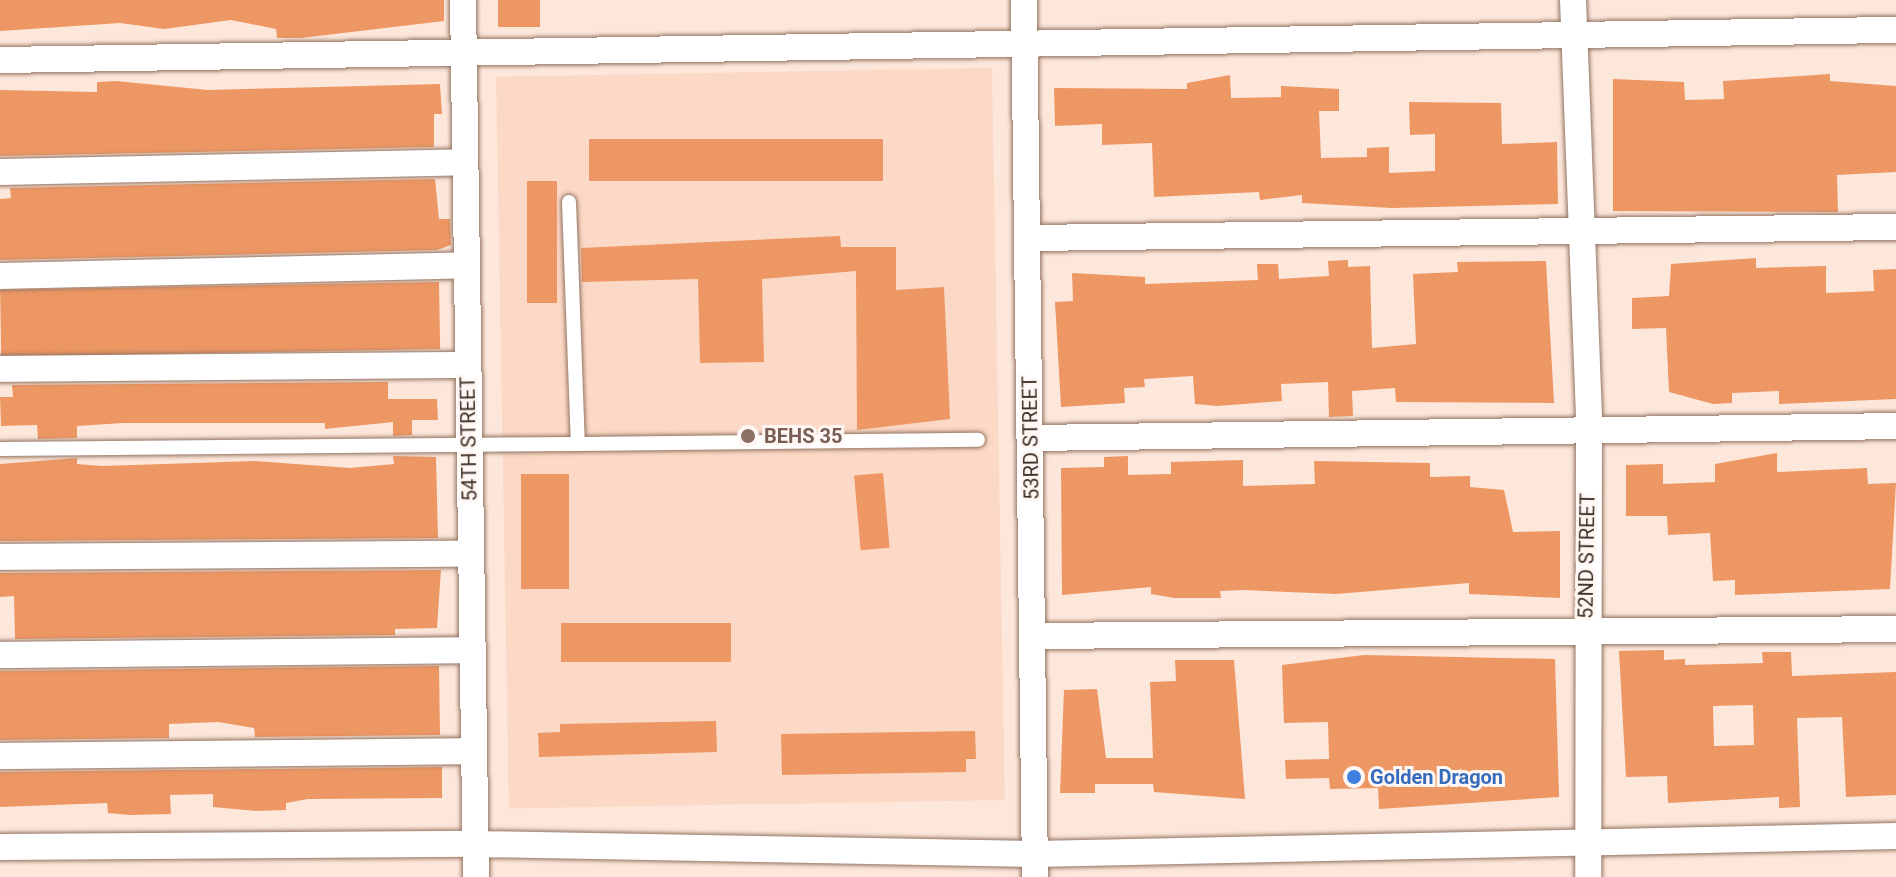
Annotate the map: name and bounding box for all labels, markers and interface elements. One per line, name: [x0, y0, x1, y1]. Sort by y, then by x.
street label: 54TH STREET: [456, 376, 482, 502]
street label: 53RD STREET: [1018, 376, 1044, 500]
place label: BEHS 35: [764, 424, 842, 448]
marker: BEHS 35: [739, 427, 757, 445]
street label: 52ND STREET: [1574, 493, 1600, 619]
place label: Golden Dragon: [1370, 765, 1503, 789]
marker: Golden Dragon: [1345, 768, 1363, 786]

